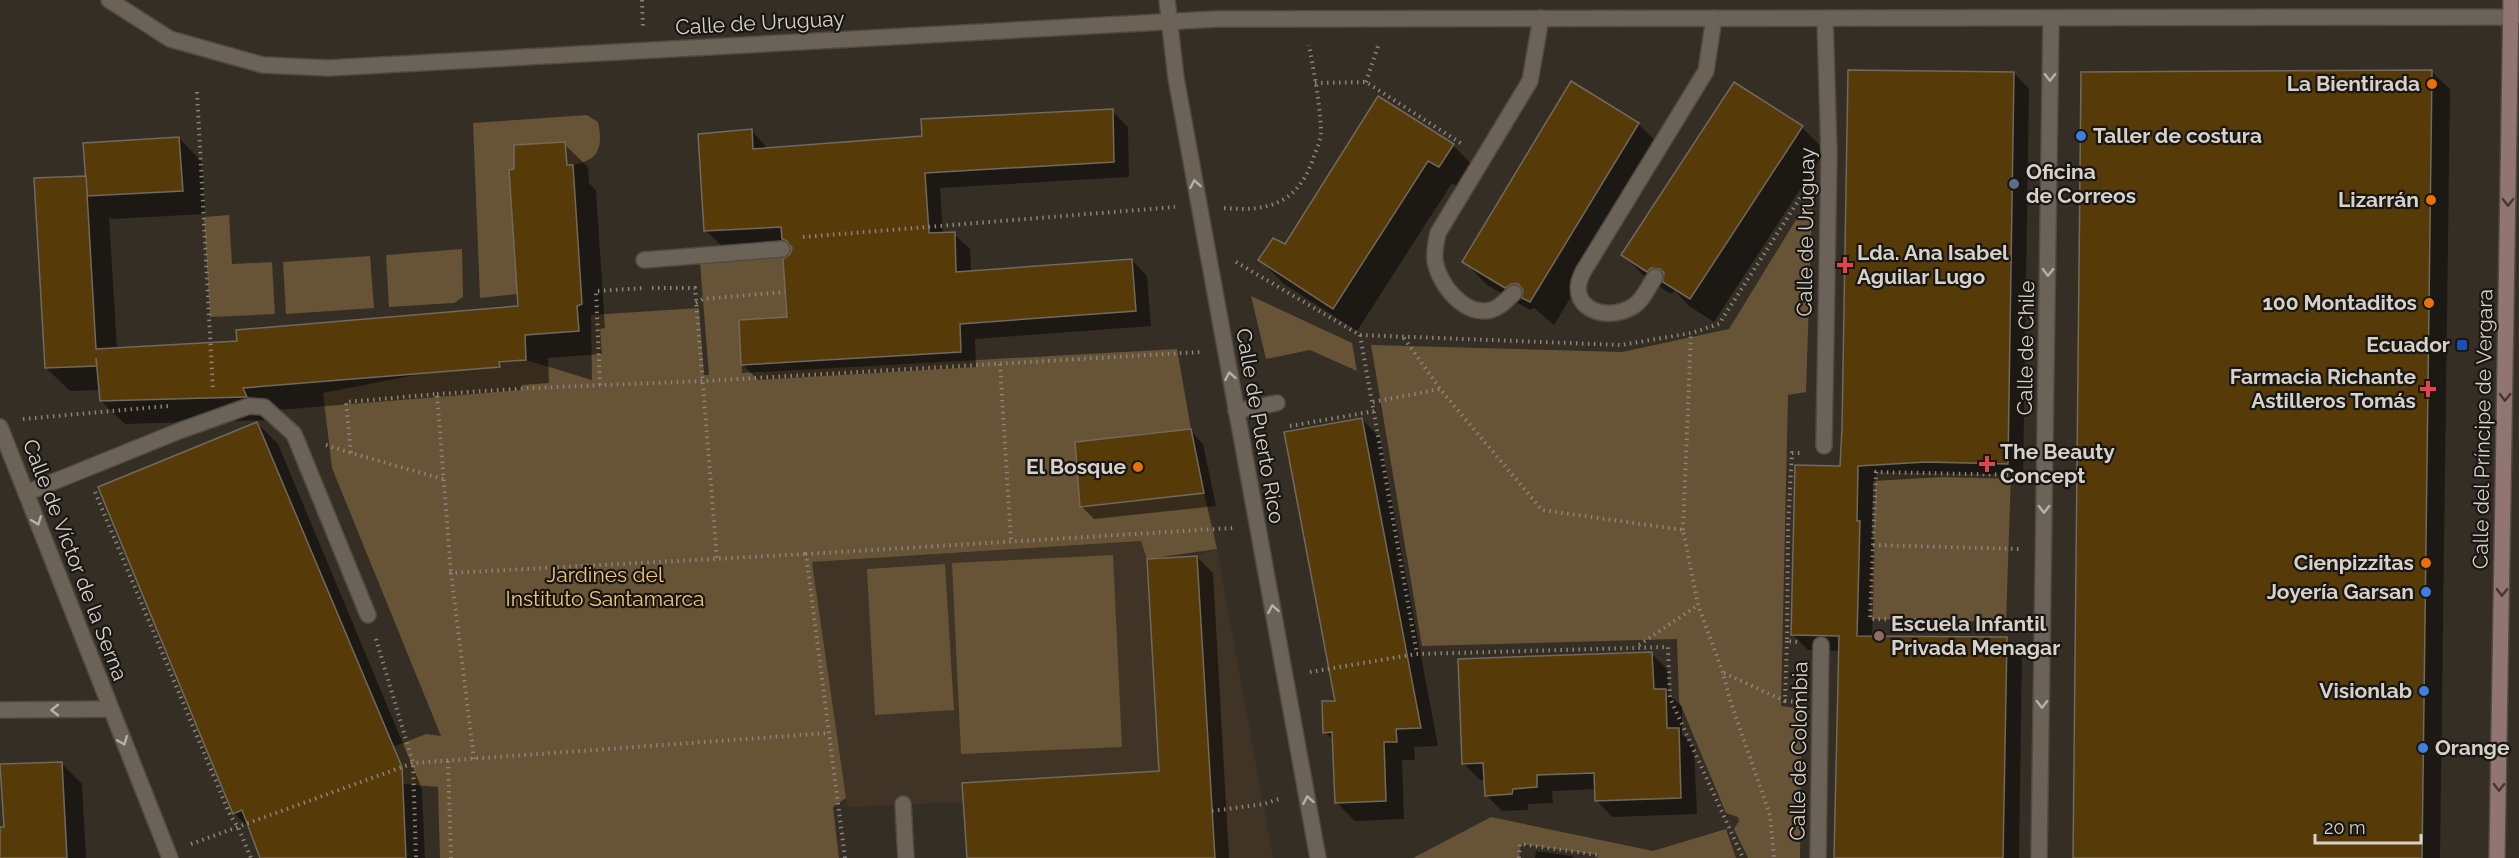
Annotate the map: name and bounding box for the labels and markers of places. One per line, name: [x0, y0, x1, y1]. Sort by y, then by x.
place label: La Bientirada: [2287, 71, 2420, 96]
marker: La Bientirada: [2425, 77, 2439, 91]
place label: Taller de costura: [2093, 123, 2262, 148]
marker: Taller de costura: [2074, 129, 2088, 143]
place label: Oficina de Correos: [2026, 159, 2136, 208]
marker: Oficina de Correos: [2007, 177, 2021, 191]
place label: Lizarrán: [2338, 187, 2419, 212]
marker: Lizarrán: [2424, 193, 2438, 207]
place label: Lda. Ana Isabel Aguilar Lugo: [1857, 240, 2009, 289]
marker: Lda. Ana Isabel Aguilar Lugo: [1838, 258, 1852, 272]
place label: 100 Montaditos: [2262, 290, 2417, 315]
marker: 100 Montaditos: [2422, 296, 2436, 310]
place label: Ecuador: [2366, 332, 2450, 357]
marker: Ecuador: [2455, 338, 2469, 352]
place label: Farmacia Richante Astilleros Tomás: [2230, 364, 2416, 413]
marker: Farmacia Richante Astilleros Tomás: [2421, 382, 2435, 396]
place label: The Beauty Concept: [2000, 439, 2115, 488]
place label: El Bosque: [1026, 454, 1126, 479]
marker: The Beauty Concept: [1978, 455, 1996, 473]
marker: El Bosque: [1131, 460, 1145, 474]
place label: Cienpizzitas: [2294, 550, 2414, 575]
marker: Cienpizzitas: [2419, 556, 2433, 570]
place label: Joyería Garsan: [2267, 579, 2414, 604]
marker: Joyería Garsan: [2419, 585, 2433, 599]
place label: Escuela Infantil Privada Menagar: [1891, 611, 2060, 660]
marker: Escuela Infantil Privada Menagar: [1872, 629, 1886, 643]
place label: Visionlab: [2319, 678, 2412, 703]
marker: Visionlab: [2417, 684, 2431, 698]
place label: Orange: [2435, 735, 2510, 760]
marker: Orange: [2416, 741, 2430, 755]

